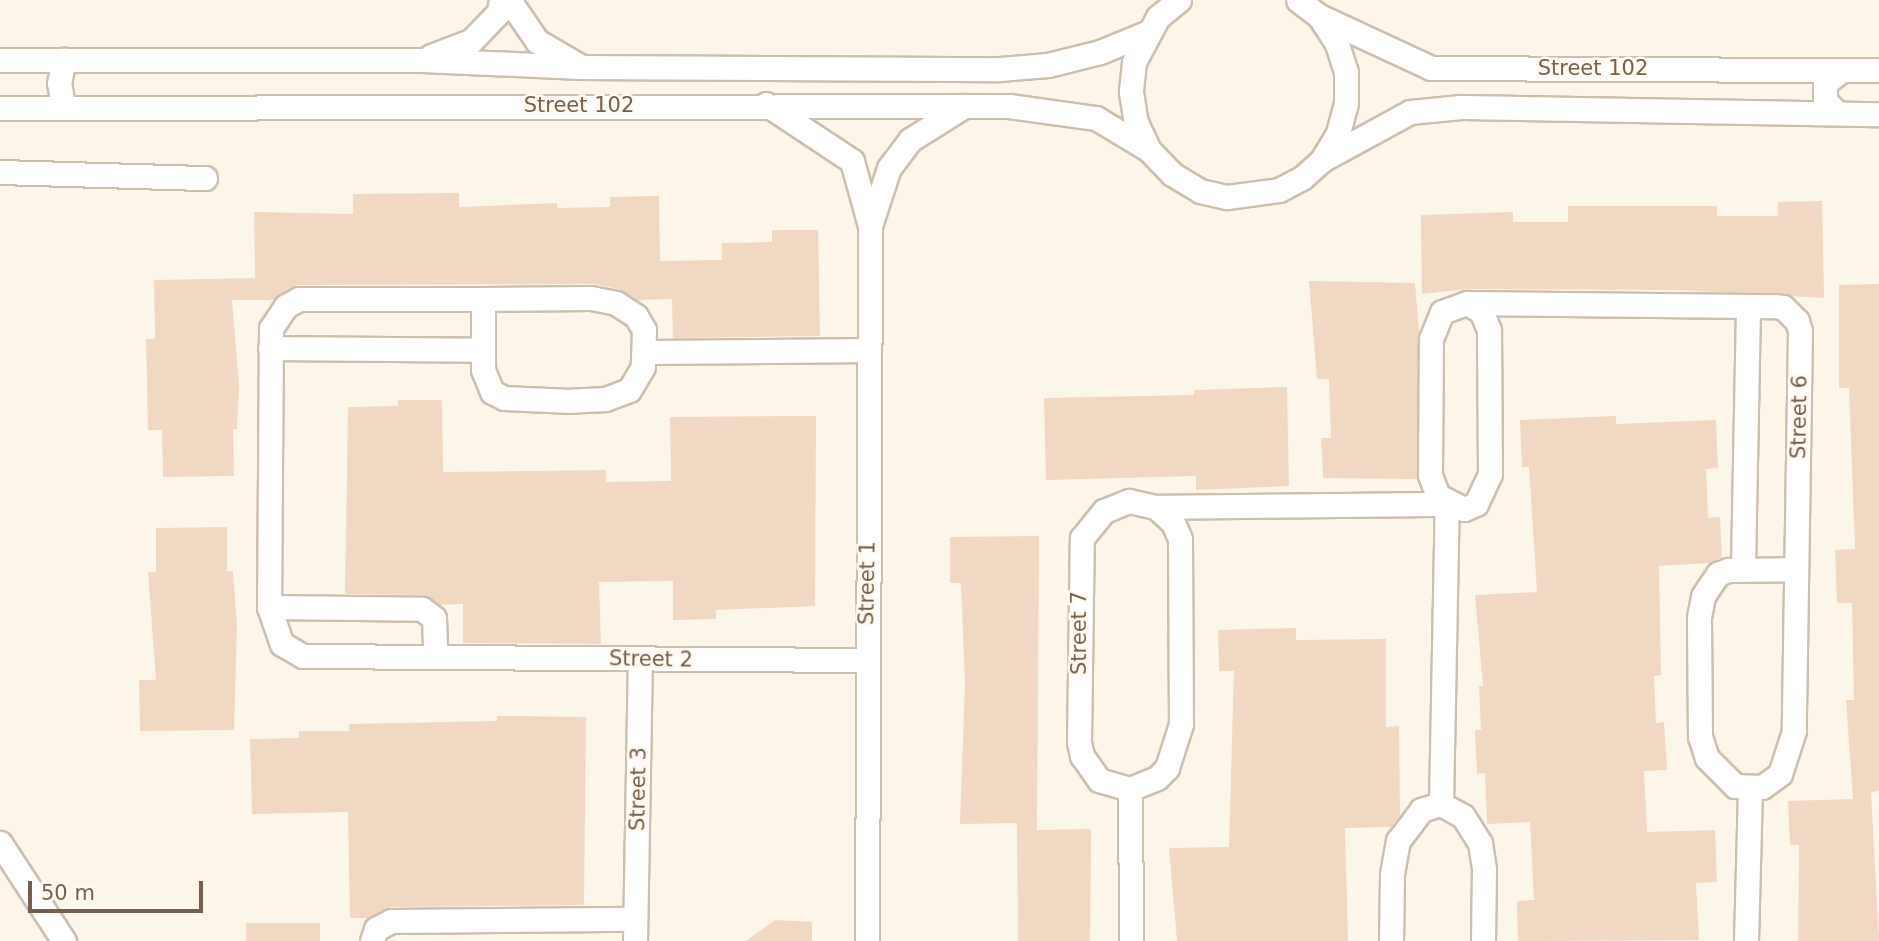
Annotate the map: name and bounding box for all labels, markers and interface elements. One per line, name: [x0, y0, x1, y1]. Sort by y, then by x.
street label: Street 102: [1538, 55, 1648, 81]
street label: Street 102: [524, 92, 634, 118]
street label: Street 6: [1786, 375, 1812, 459]
street label: Street 1: [854, 541, 880, 625]
street label: Street 7: [1066, 591, 1092, 675]
street label: Street 2: [609, 646, 693, 672]
street label: Street 3: [625, 747, 651, 831]
scale bar: [32, 867, 206, 911]
text: 50 m: [41, 881, 95, 905]

